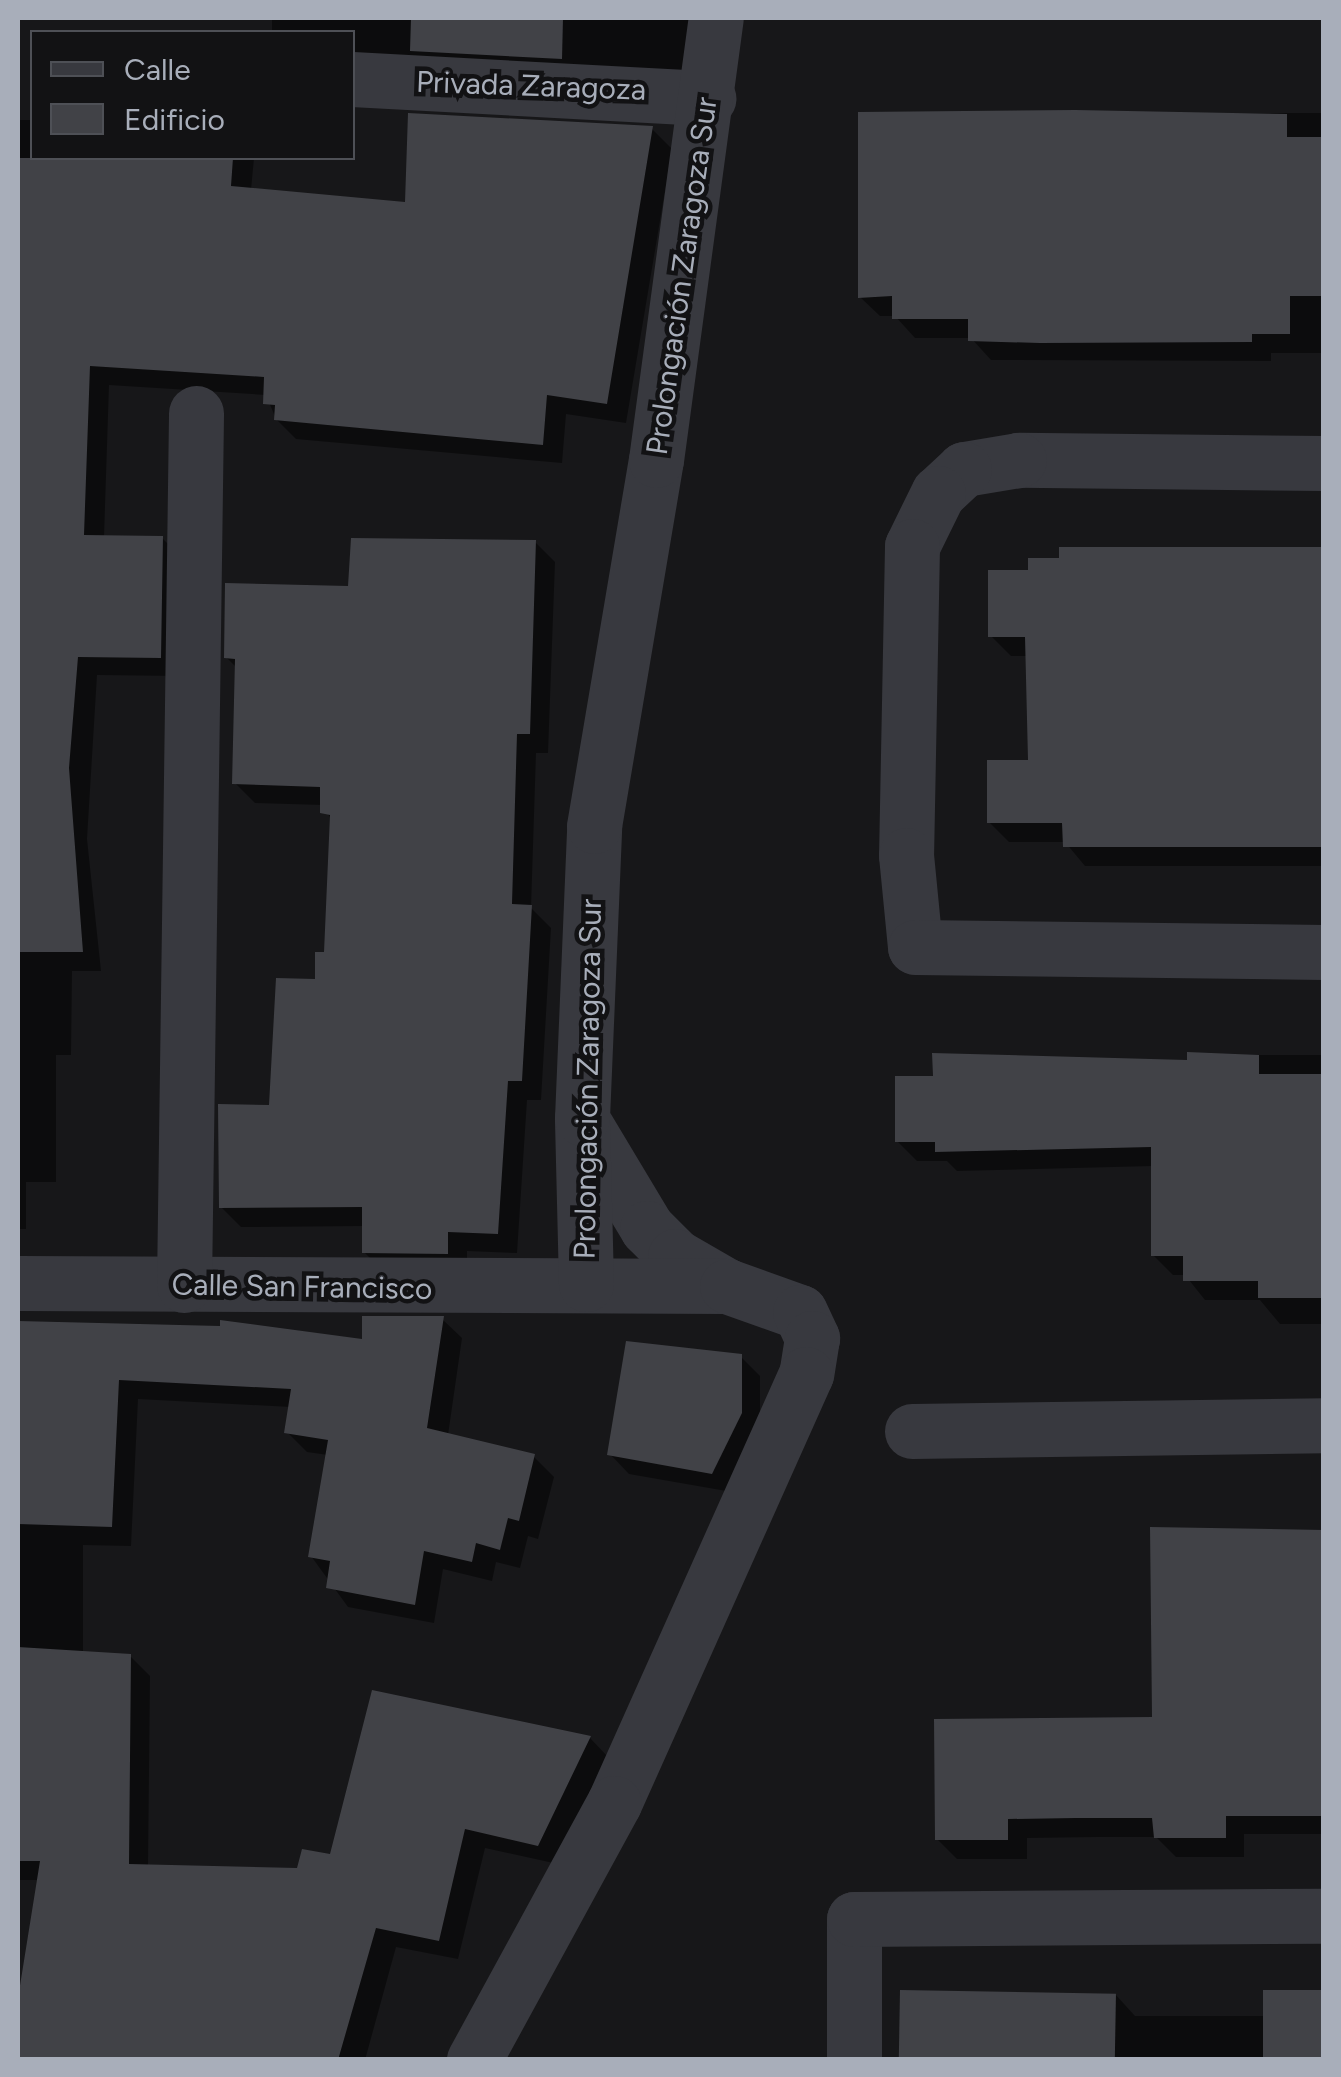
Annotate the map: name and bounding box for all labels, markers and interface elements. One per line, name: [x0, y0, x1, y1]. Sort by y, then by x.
legend: [30, 30, 355, 160]
text: Calle: [124, 51, 191, 88]
street label: Privada Zaragoza: [415, 64, 647, 108]
street label: Prolongación Zaragoza Sur: [639, 95, 725, 457]
text: Edificio: [124, 101, 225, 138]
street label: Prolongación Zaragoza Sur: [567, 898, 609, 1260]
street label: Calle San Francisco: [171, 1267, 433, 1307]

